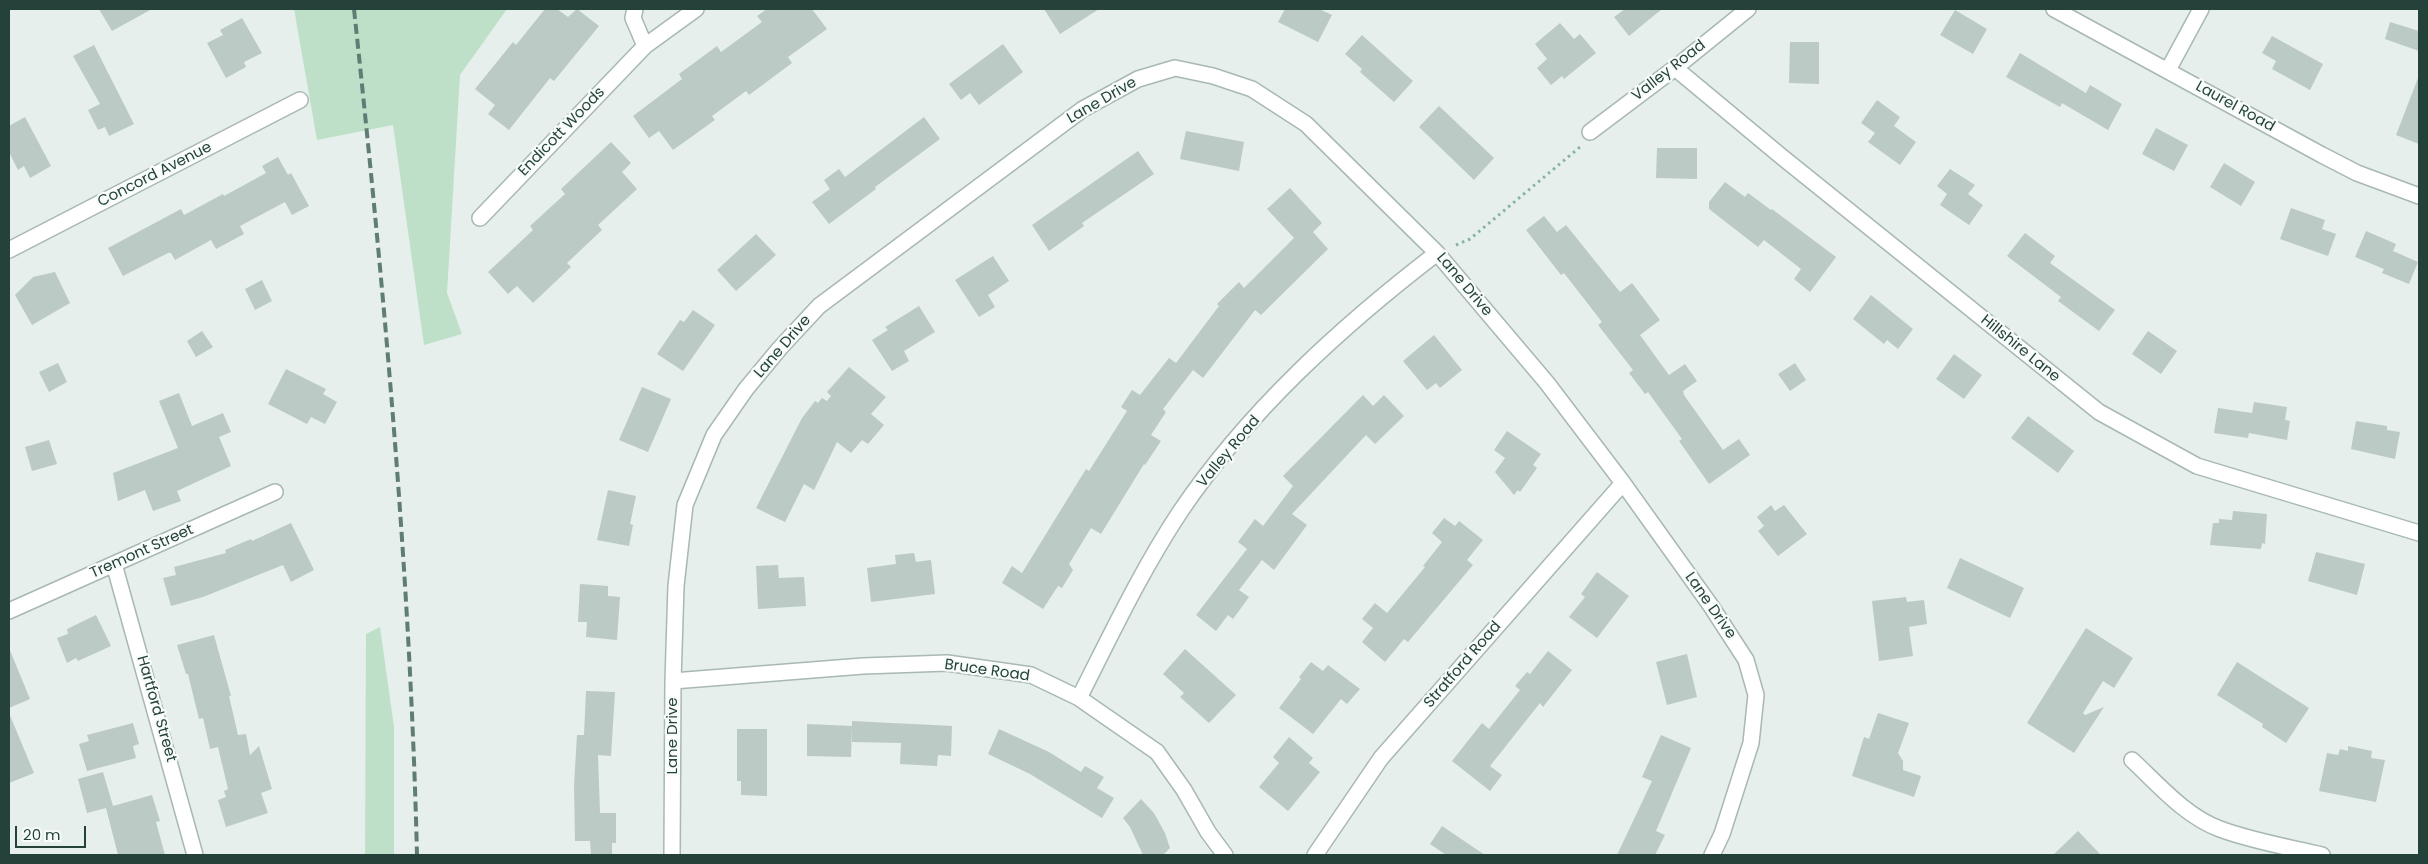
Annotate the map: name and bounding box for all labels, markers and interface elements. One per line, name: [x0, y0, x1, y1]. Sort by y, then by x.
street label: Valley Road: [1629, 37, 1709, 105]
street label: Lane Drive: [1064, 74, 1140, 128]
street label: Laurel Road: [2192, 78, 2278, 136]
street label: Endicott Woods: [515, 84, 609, 180]
street label: Concord Avenue: [95, 138, 215, 212]
street label: Lane Drive: [1432, 250, 1496, 320]
street label: Hillshire Lane: [1977, 311, 2063, 387]
street label: Lane Drive: [751, 312, 815, 382]
street label: Valley Road: [1194, 412, 1264, 492]
street label: Tremont Street: [88, 521, 196, 583]
street label: Lane Drive: [1681, 569, 1739, 643]
street label: Stratford Road: [1421, 618, 1505, 712]
street label: Hartford Street: [132, 654, 180, 764]
street label: Bruce Road: [943, 656, 1031, 686]
street label: Lane Drive: [664, 697, 682, 775]
scale bar: [18, 816, 89, 848]
text: 20 m: [23, 824, 61, 845]

